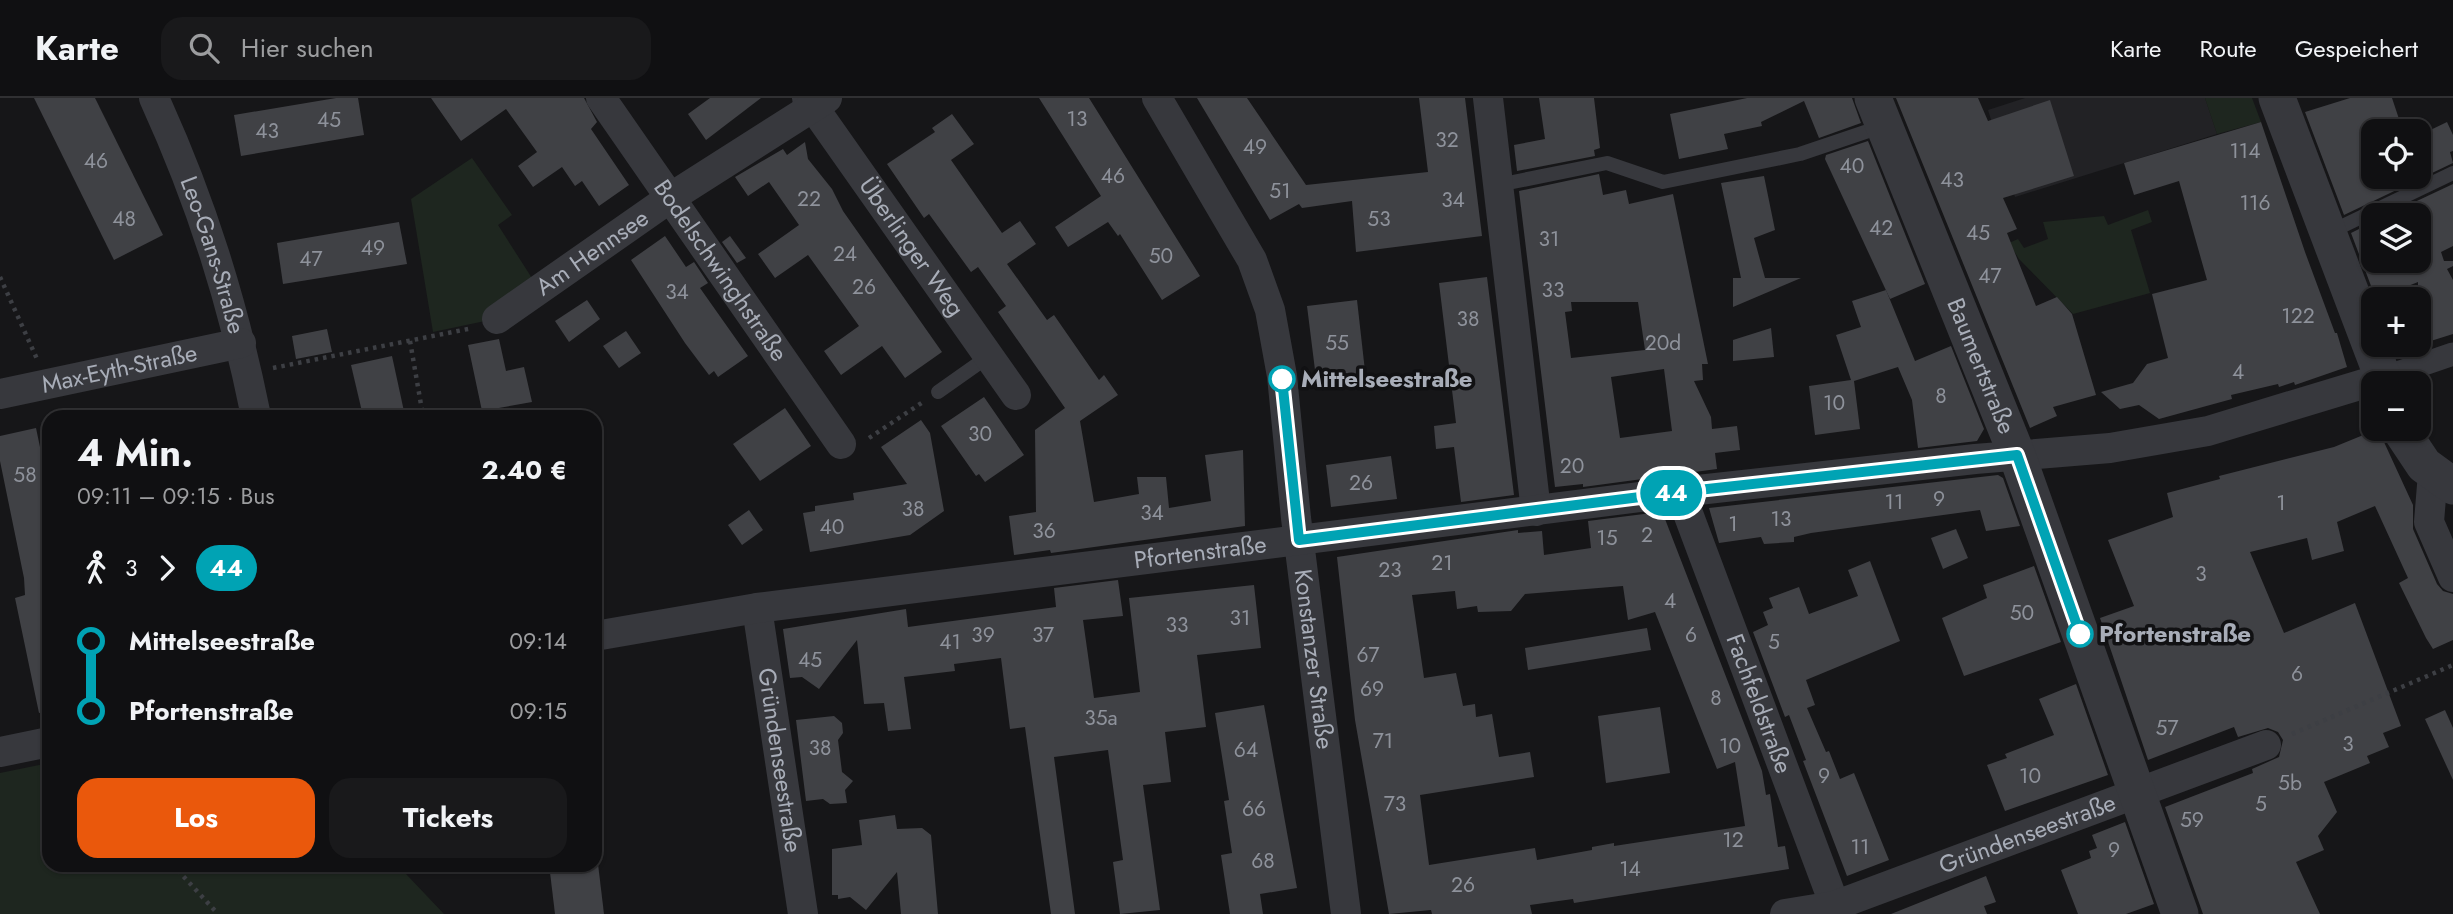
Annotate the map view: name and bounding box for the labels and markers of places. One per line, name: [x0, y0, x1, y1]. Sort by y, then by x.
place label: Mittelseestraße: [1301, 361, 1473, 396]
marker: Mittelseestraße: [1269, 366, 1295, 392]
place label: Pfortenstraße: [2099, 616, 2251, 651]
marker: Pfortenstraße: [2067, 621, 2093, 647]

